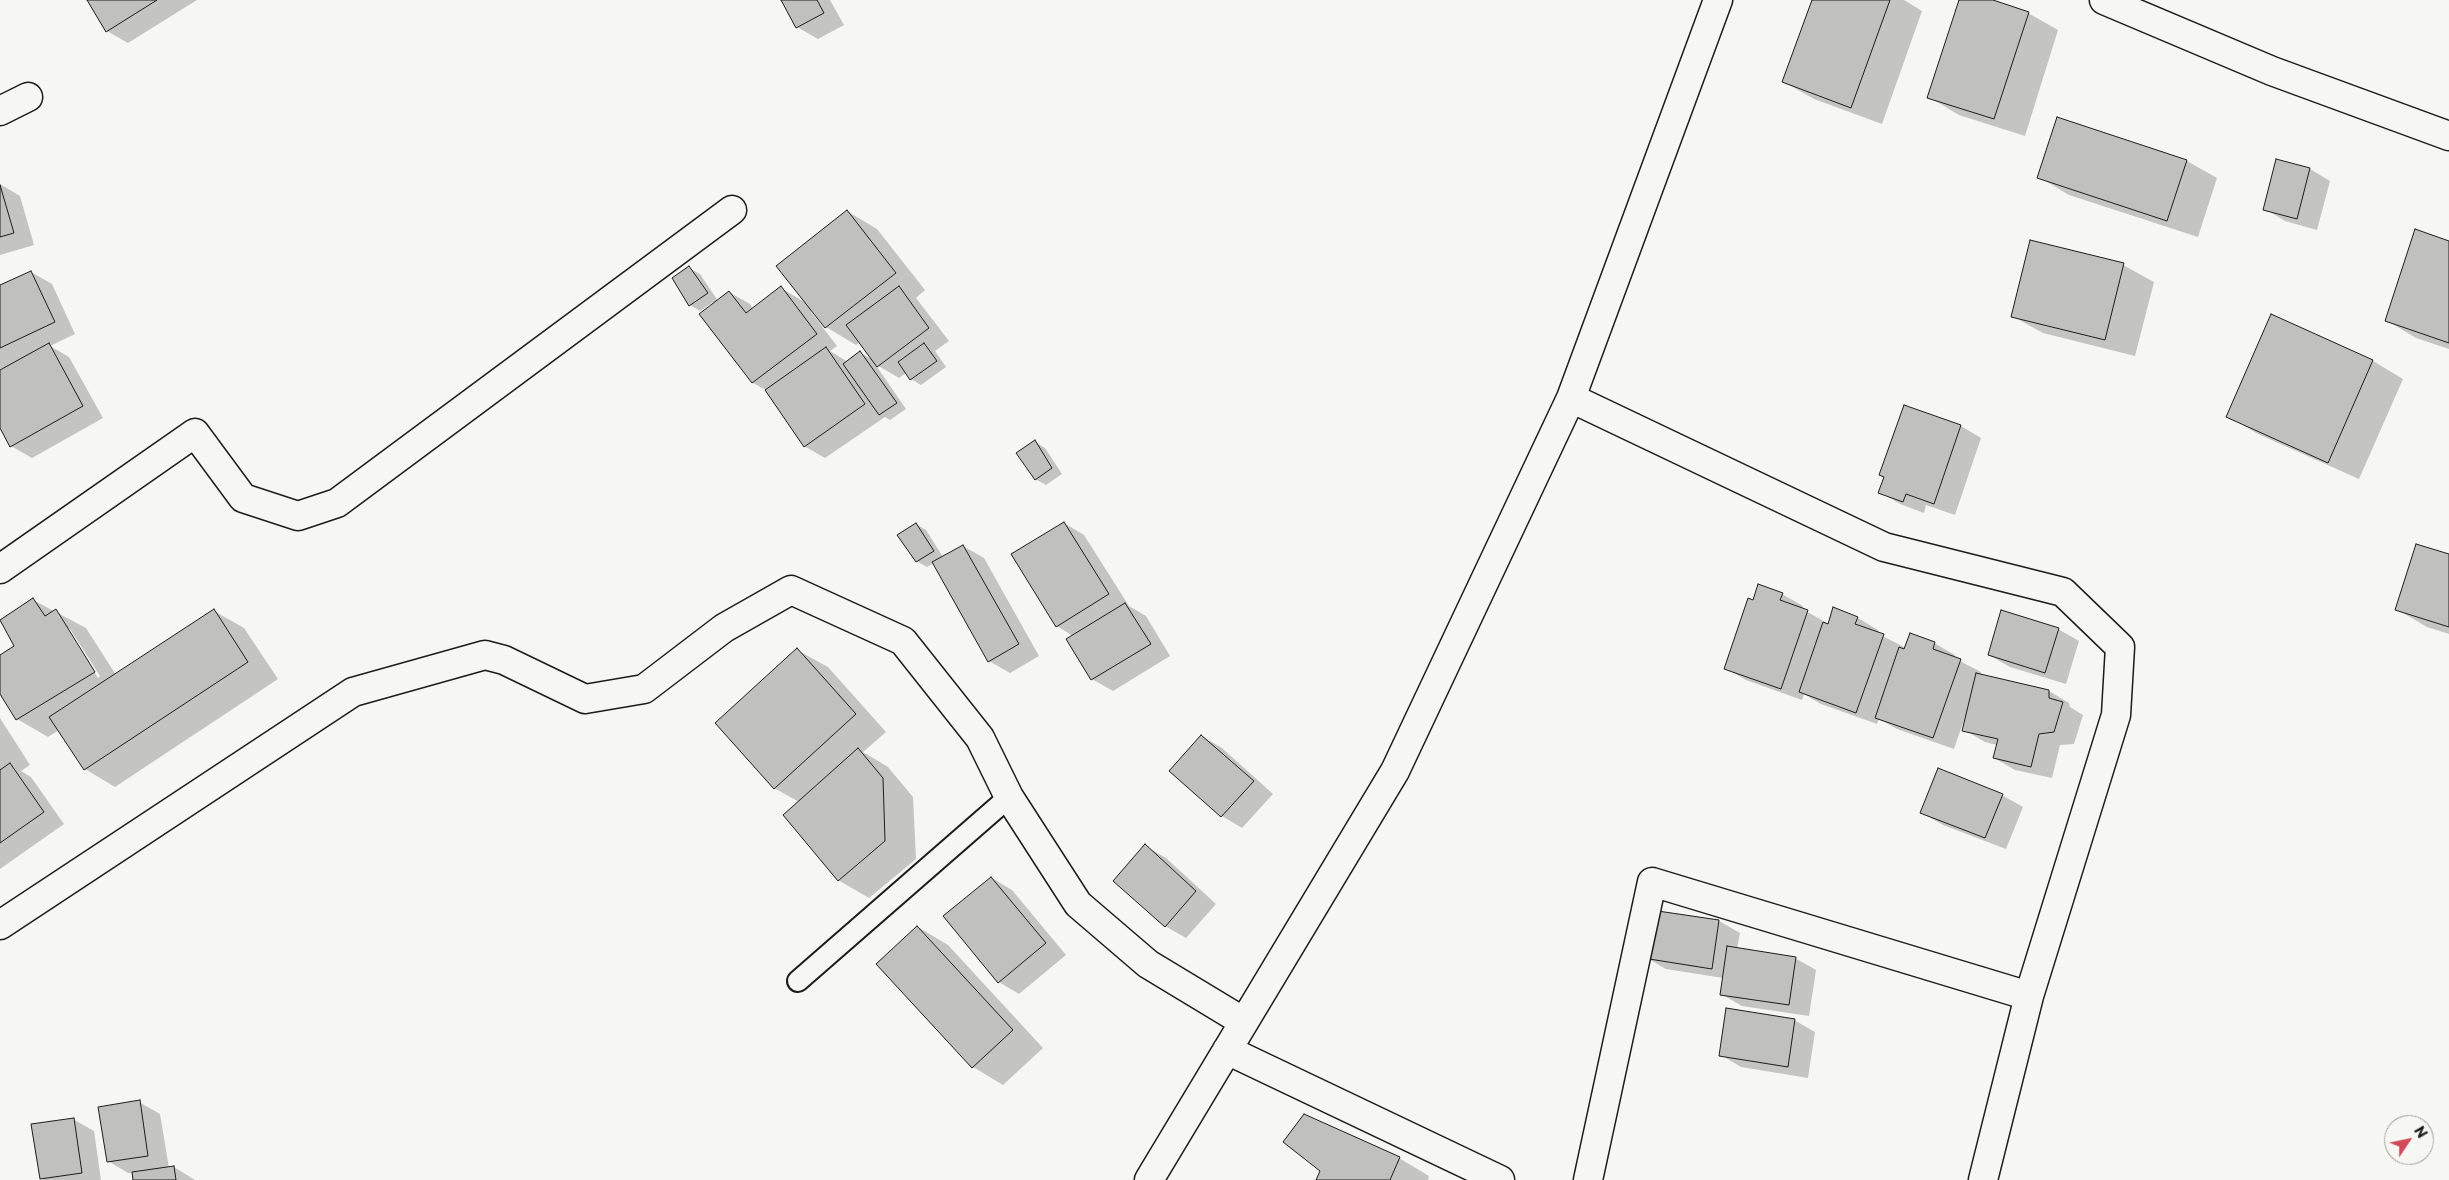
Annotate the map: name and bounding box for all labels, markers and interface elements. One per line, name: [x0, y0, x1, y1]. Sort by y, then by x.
north arrow: [2384, 1115, 2434, 1165]
text: N: [2409, 1121, 2433, 1142]

